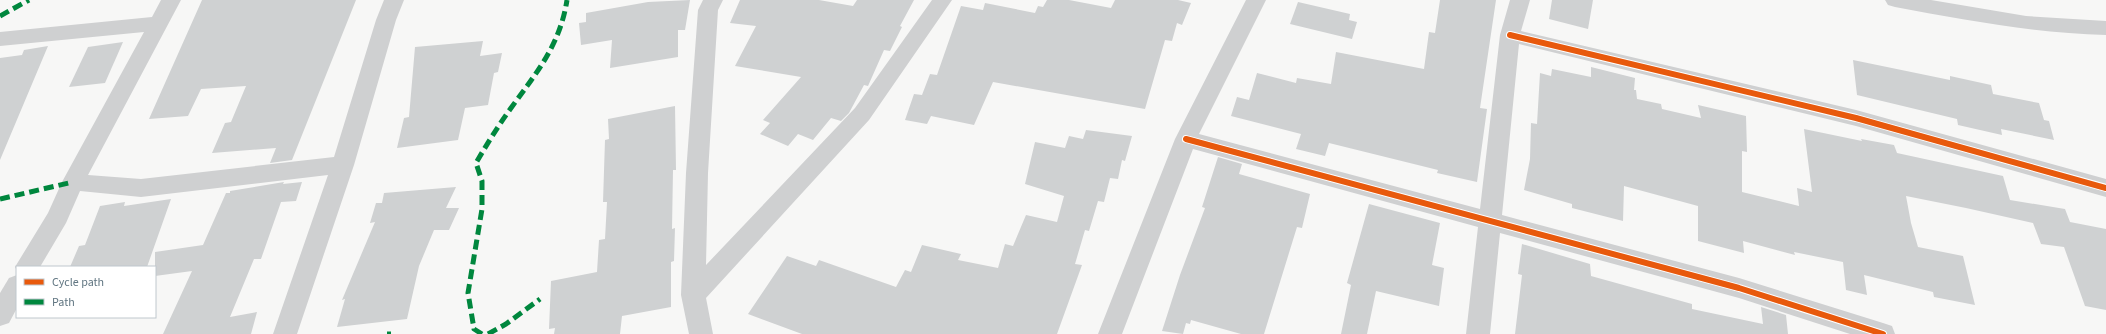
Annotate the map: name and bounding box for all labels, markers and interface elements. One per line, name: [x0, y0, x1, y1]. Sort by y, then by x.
legend: [16, 266, 156, 318]
text: Cycle path: [52, 274, 104, 291]
text: Path: [52, 294, 75, 311]

